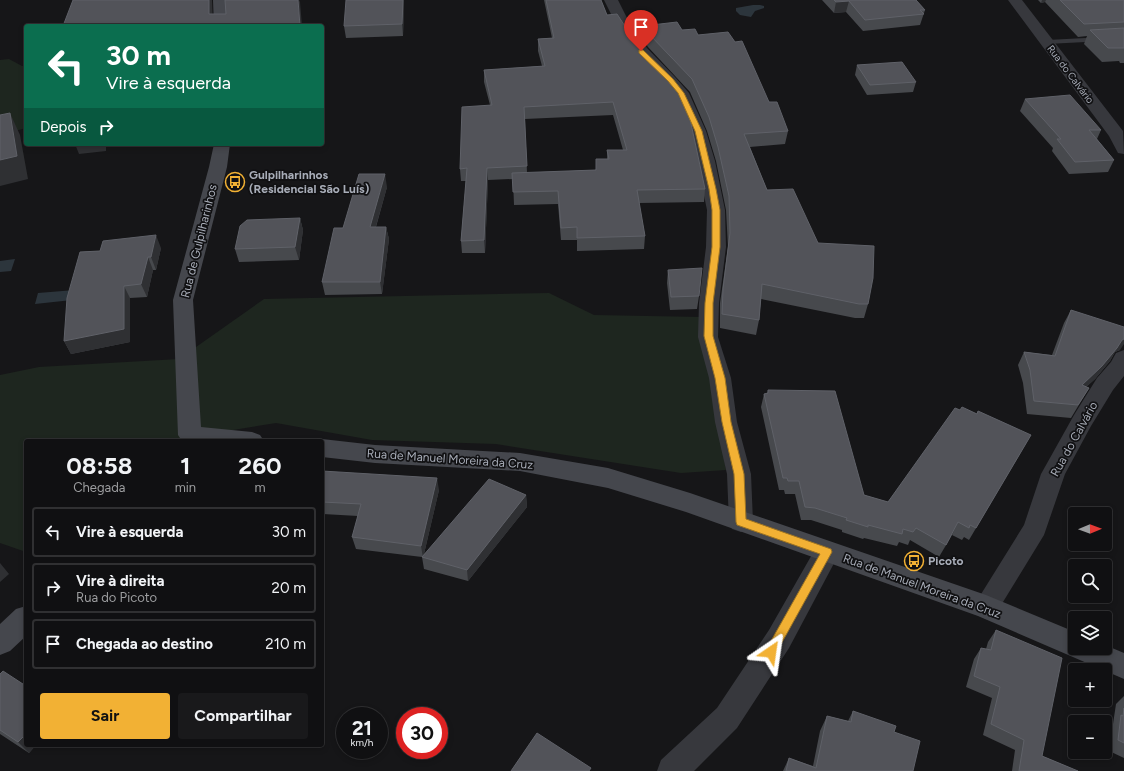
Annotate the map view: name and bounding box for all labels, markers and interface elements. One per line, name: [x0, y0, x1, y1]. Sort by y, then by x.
pin: [624, 10, 658, 51]
icon: arrive: [630, 16, 652, 38]
text: 30 m: [106, 38, 171, 72]
icon: left: [40, 40, 92, 92]
street label: Rua do Calvário: [1044, 43, 1097, 106]
text: Vire à esquerda: [106, 72, 231, 94]
icon: right: [95, 116, 117, 138]
text: Depois: [40, 118, 87, 136]
place label: Gulpilharinhos (Residencial São Luís): [249, 168, 370, 196]
bus stop icon: Gulpilharinhos (Residencial São Luís): [224, 171, 246, 193]
street label: Rua de Gulpilharinhos: [178, 182, 220, 299]
street label: Rua do Calvário: [1048, 399, 1100, 479]
street label: Rua de Manuel Moreira da Cruz: [366, 446, 534, 472]
text: 08:58: [66, 451, 132, 480]
text: 1: [180, 451, 190, 480]
text: 260: [238, 451, 282, 480]
text: Chegada: [73, 480, 125, 495]
text: min: [175, 480, 196, 495]
text: m: [254, 480, 266, 495]
north arrow: [1068, 507, 1112, 551]
map controls: [1068, 507, 1112, 759]
icon: left: [42, 521, 64, 543]
text: Vire à esquerda: [76, 523, 183, 541]
text: 30 m: [272, 523, 306, 541]
bus stop icon: Picoto: [903, 550, 925, 572]
street label: Rua de Manuel Moreira da Cruz: [841, 551, 1003, 621]
place label: Picoto: [928, 554, 964, 568]
button: search: [1068, 559, 1112, 603]
text: Vire à direita: [76, 572, 165, 590]
icon: right: [42, 577, 64, 599]
text: 20 m: [272, 579, 306, 597]
text: Rua do Picoto: [76, 590, 157, 605]
button: layers: [1068, 611, 1112, 655]
position arrow: [750, 631, 792, 673]
icon: arrive: [42, 633, 64, 655]
text: Chegada ao destino: [76, 635, 213, 653]
text: 210 m: [265, 635, 306, 653]
button: +: [1068, 663, 1112, 707]
button: Sair: [40, 693, 170, 739]
button: Compartilhar: [178, 693, 308, 739]
speed limit sign: 30: [396, 707, 448, 759]
button: −: [1068, 715, 1112, 759]
text: 21: [352, 716, 372, 740]
text: km/h: [351, 736, 373, 749]

